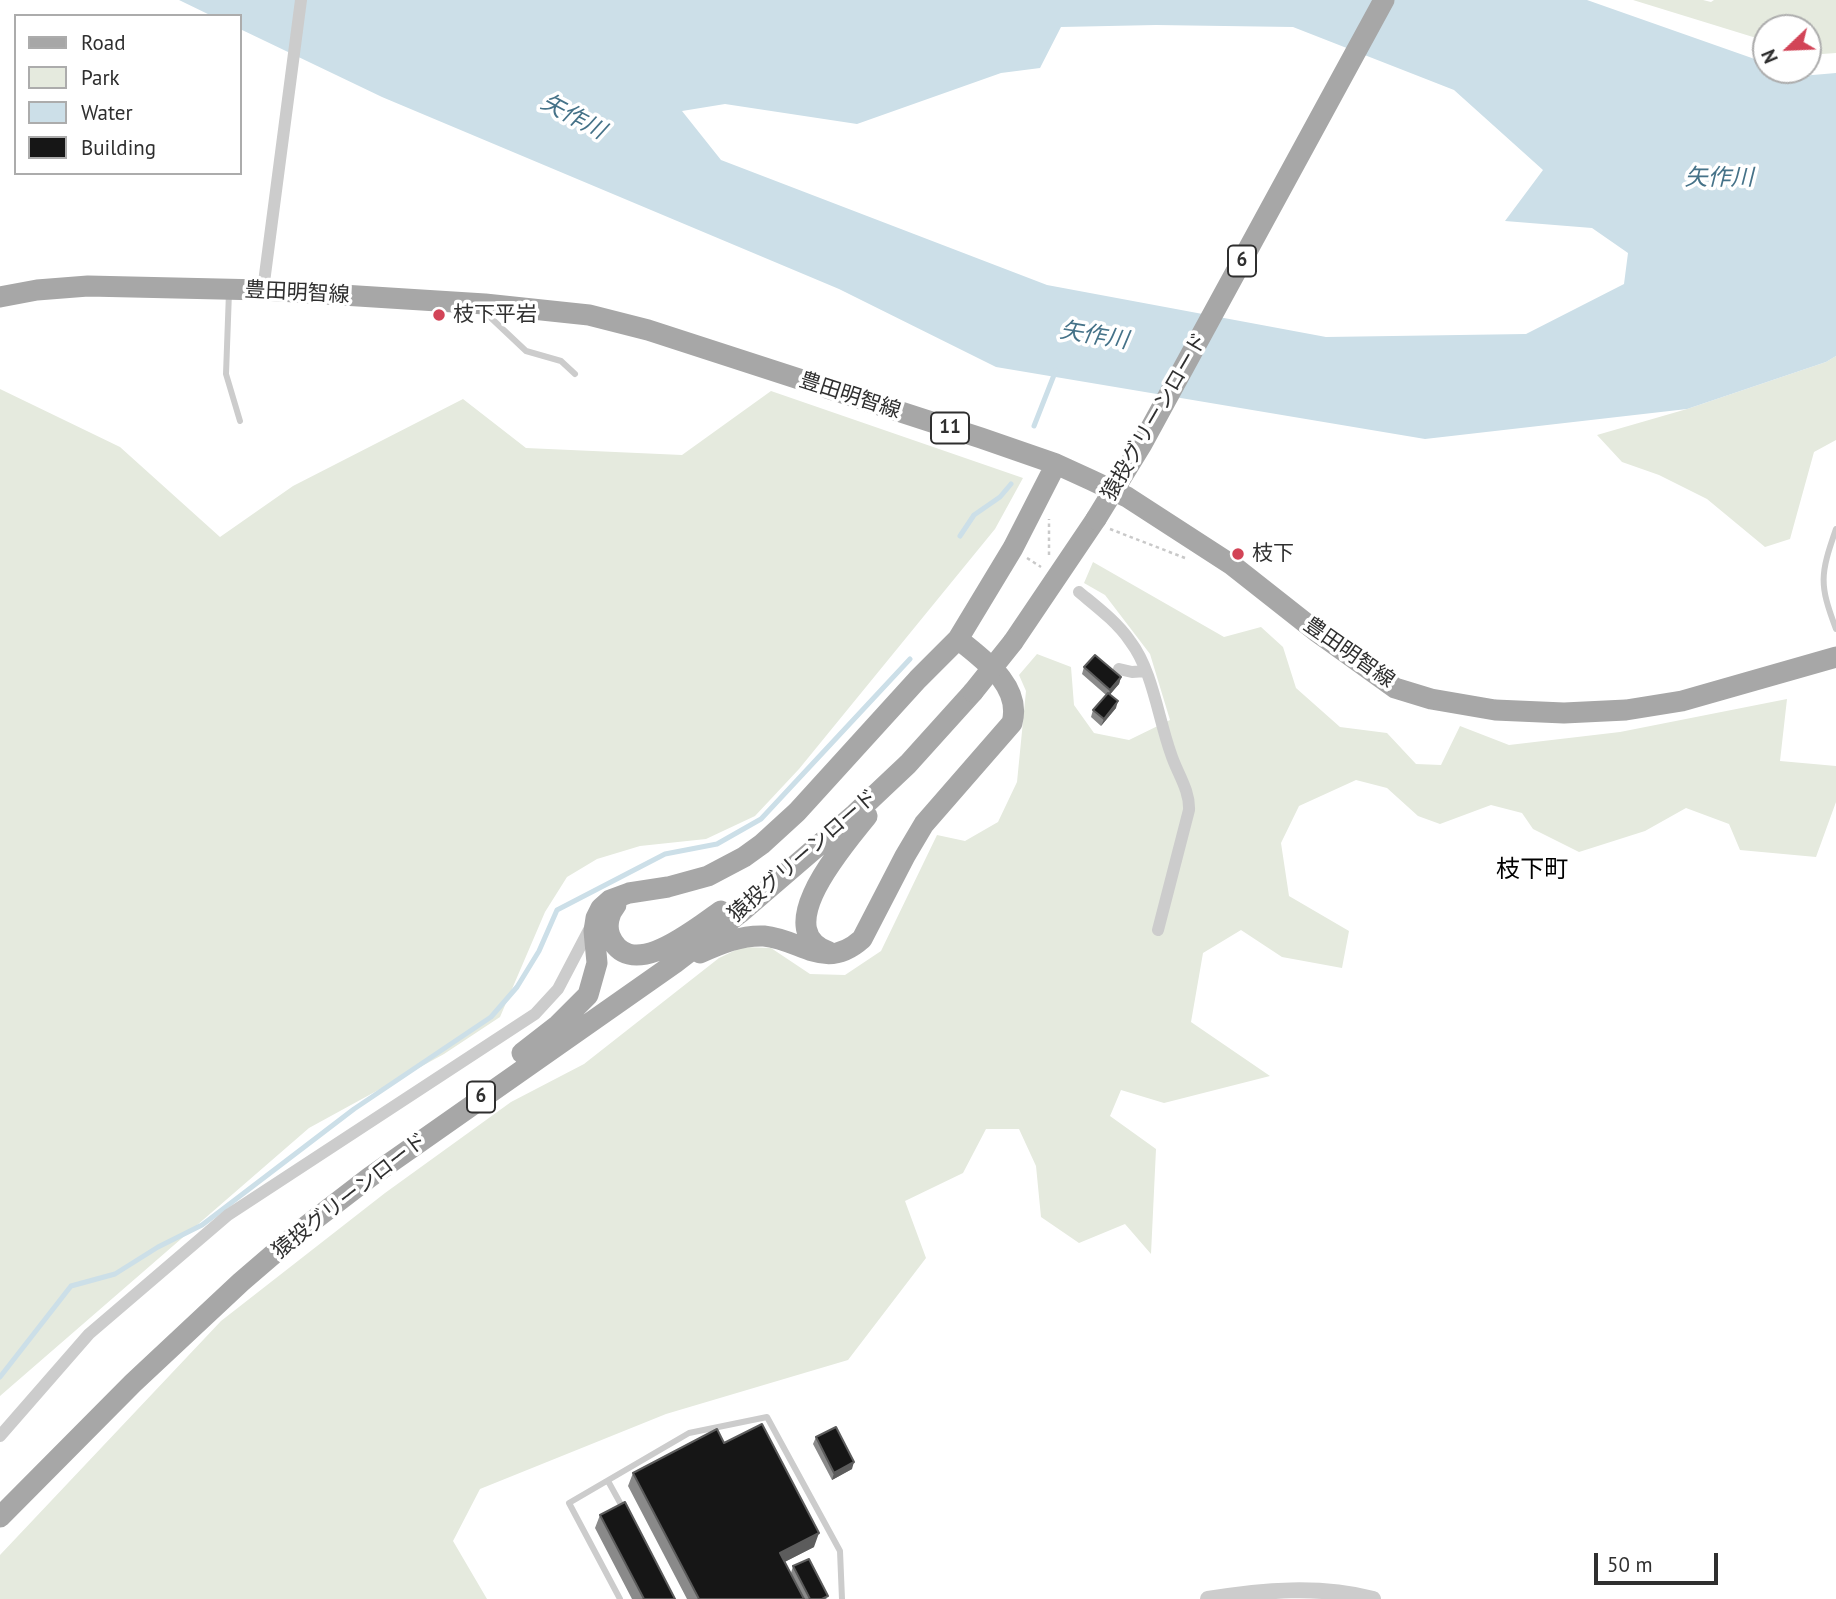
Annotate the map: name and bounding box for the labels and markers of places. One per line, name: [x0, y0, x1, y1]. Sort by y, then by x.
place label: 枝下平岩: [453, 302, 537, 328]
marker: 枝下平岩: [431, 307, 447, 323]
place label: 枝下: [1252, 541, 1294, 567]
marker: 枝下: [1230, 546, 1246, 562]

